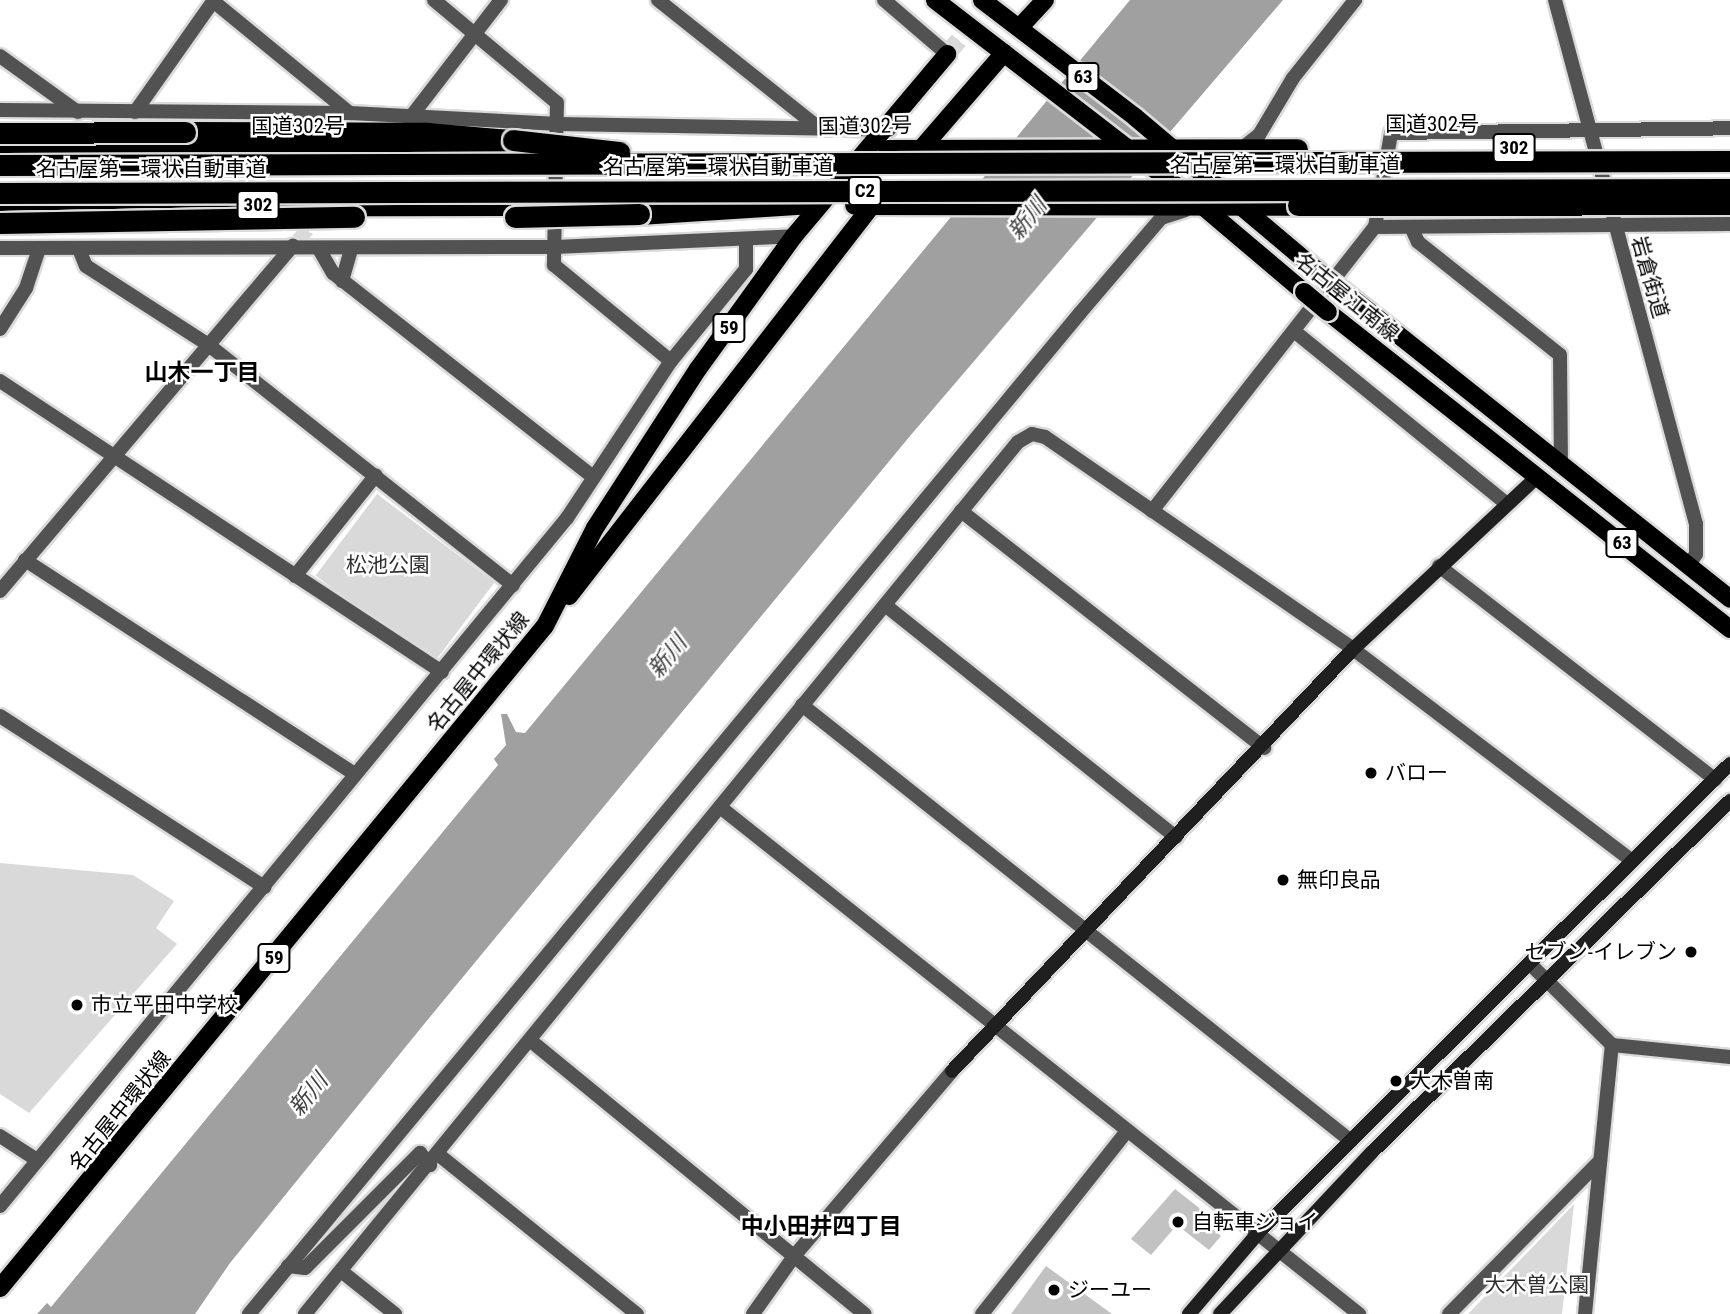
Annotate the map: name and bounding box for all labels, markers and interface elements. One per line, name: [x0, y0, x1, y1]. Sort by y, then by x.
road number: 63: [1066, 61, 1100, 92]
street label: 国道302号: [1385, 111, 1479, 137]
street label: 国道302号: [251, 113, 345, 139]
street label: 国道302号: [818, 113, 912, 139]
road number: 302: [1491, 132, 1537, 164]
street label: 名古屋第二環状自動車道: [1170, 152, 1400, 178]
street label: 名古屋第二環状自動車道: [603, 154, 833, 180]
street label: 名古屋第二環状自動車道: [36, 156, 266, 182]
road number: C2: [848, 176, 882, 206]
road number: 302: [235, 190, 281, 220]
water label: 新川: [1003, 192, 1053, 246]
street label: 岩倉街道: [1626, 233, 1674, 321]
street label: 名古屋江南線: [1290, 248, 1404, 346]
road number: 59: [712, 312, 746, 344]
district label: 山木一丁目: [145, 359, 259, 387]
road number: 63: [1604, 528, 1640, 558]
park label: 松池公園: [346, 552, 430, 578]
street label: 名古屋中環状線: [422, 607, 534, 737]
water label: 新川: [643, 630, 693, 684]
place label: バロー: [1385, 760, 1448, 786]
marker: バロー: [1363, 765, 1379, 781]
place label: 無印良品: [1297, 867, 1381, 893]
marker: 無印良品: [1275, 872, 1291, 888]
place label: セブン-イレブン: [1525, 939, 1677, 965]
road number: 59: [256, 942, 292, 974]
marker: セブン-イレブン: [1683, 944, 1699, 960]
place label: 市立平田中学校: [91, 992, 238, 1018]
marker: 市立平田中学校: [69, 997, 85, 1013]
street label: 名古屋中環状線: [64, 1046, 176, 1176]
water label: 新川: [284, 1068, 334, 1122]
place label: 大木曽南: [1410, 1068, 1494, 1094]
marker: 大木曽南: [1388, 1073, 1404, 1089]
place label: 自転車ジョイ: [1192, 1209, 1318, 1235]
district label: 中小田井四丁目: [741, 1213, 901, 1241]
marker: 自転車ジョイ: [1170, 1214, 1186, 1230]
park label: 大木曽公園: [1485, 1272, 1589, 1298]
place label: ジーユー: [1068, 1277, 1152, 1303]
marker: ジーユー: [1046, 1282, 1062, 1298]

